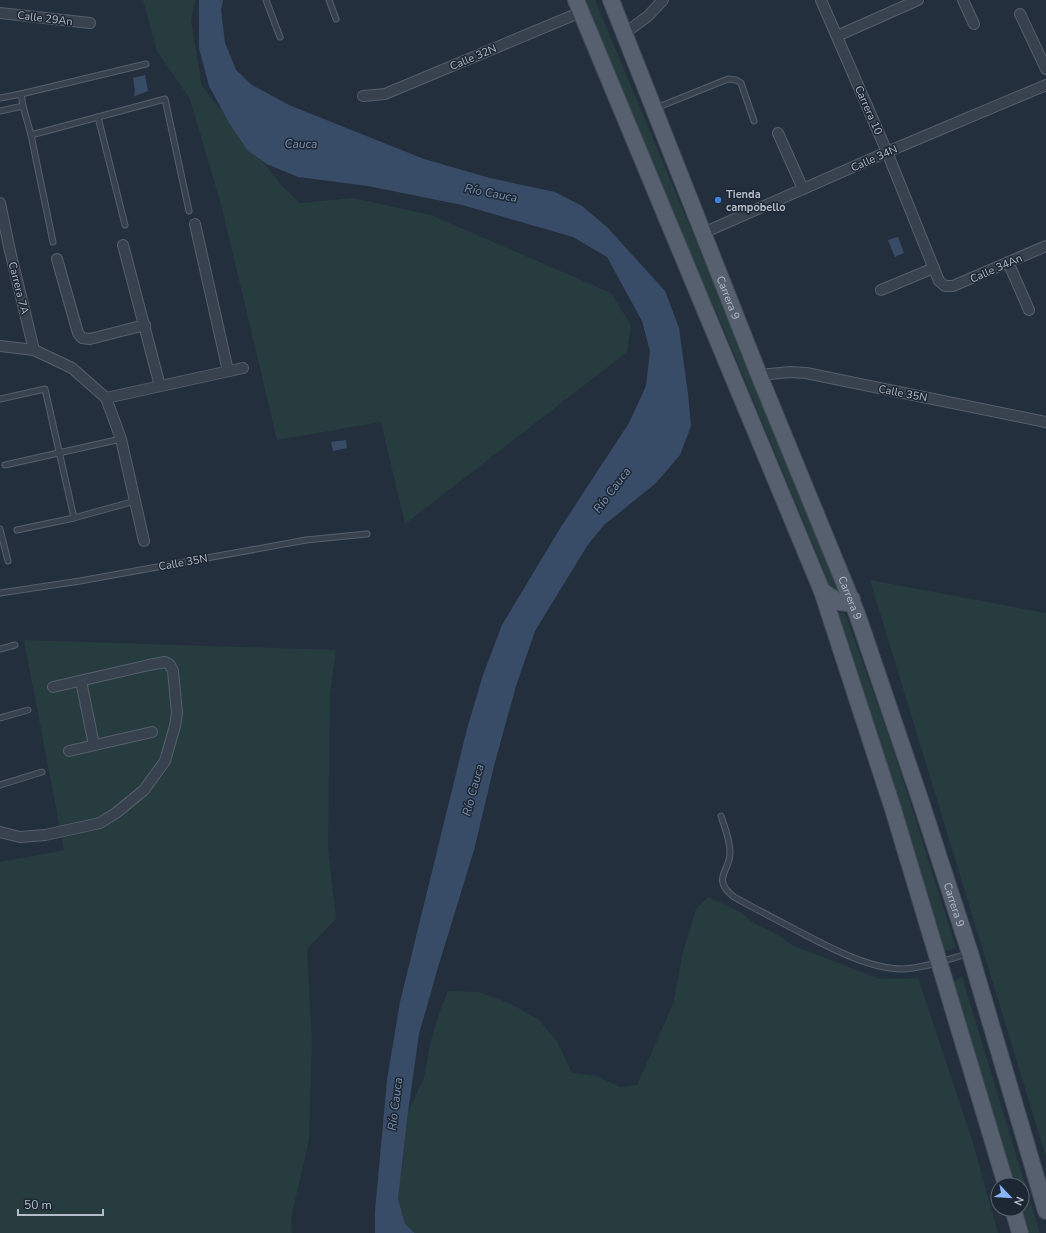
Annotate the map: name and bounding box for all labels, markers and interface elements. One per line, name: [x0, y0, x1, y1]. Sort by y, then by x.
street label: Calle 29An: [16, 8, 73, 29]
street label: Calle 32N: [447, 41, 499, 74]
street label: Carrera 10: [851, 83, 886, 138]
water label: Cauca: [285, 136, 317, 152]
street label: Calle 34N: [849, 142, 900, 175]
water label: Río Cauca: [463, 180, 519, 206]
place label: Tienda campobello: [726, 187, 786, 215]
marker: Tienda campobello: [713, 195, 723, 205]
street label: Calle 34An: [968, 250, 1025, 287]
street label: Carrera 7A: [5, 260, 32, 316]
street label: Carrera 9: [713, 274, 743, 322]
street label: Calle 35N: [877, 381, 929, 406]
water label: Río Cauca: [590, 464, 634, 516]
street label: Calle 35N: [157, 551, 209, 574]
street label: Carrera 9: [834, 574, 865, 622]
water label: Río Cauca: [458, 762, 488, 818]
street label: Carrera 9: [940, 881, 968, 929]
water label: Río Cauca: [384, 1077, 406, 1131]
north arrow: [990, 1177, 1030, 1217]
scale bar: [18, 1191, 103, 1217]
text: N: [1010, 1194, 1027, 1208]
text: 50 m: [24, 1197, 52, 1213]

